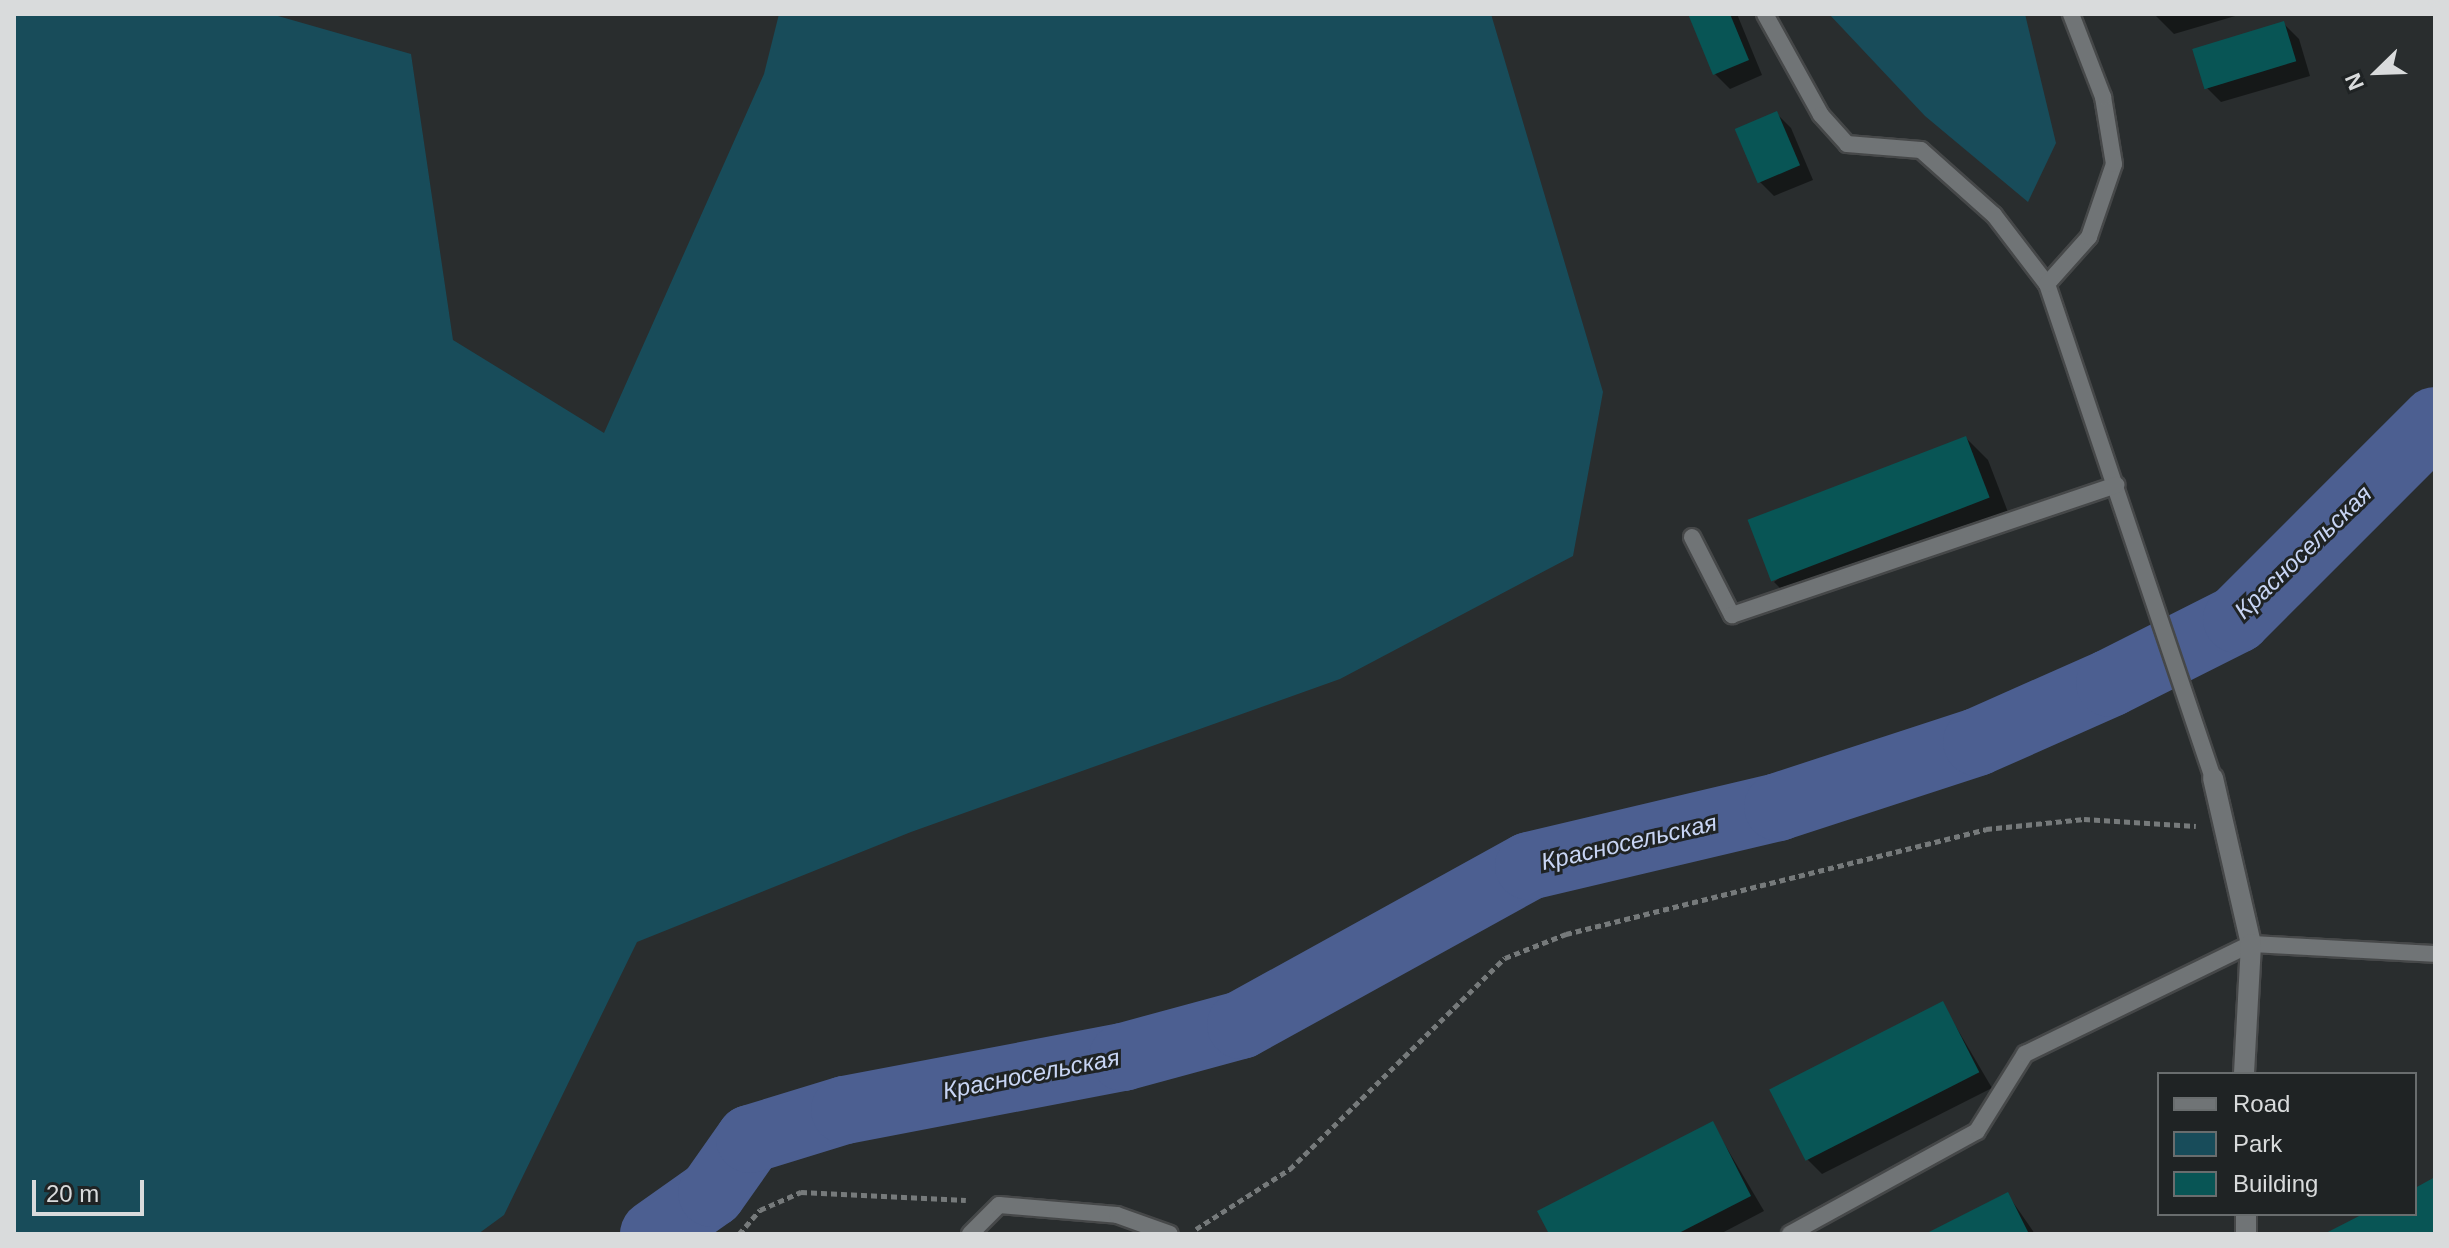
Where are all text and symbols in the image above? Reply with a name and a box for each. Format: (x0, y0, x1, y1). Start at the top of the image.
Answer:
north arrow (2337, 32, 2417, 112)
text: N (2340, 69, 2369, 94)
water label: Красносельская (2228, 479, 2378, 625)
water label: Красносельская (1538, 808, 1720, 876)
water label: Красносельская (940, 1043, 1122, 1105)
legend (2157, 1072, 2417, 1216)
text: Road (2233, 1090, 2290, 1117)
text: Park (2233, 1130, 2282, 1157)
scale bar (36, 1164, 148, 1214)
text: Building (2233, 1170, 2318, 1197)
text: 20 m (46, 1180, 99, 1207)

